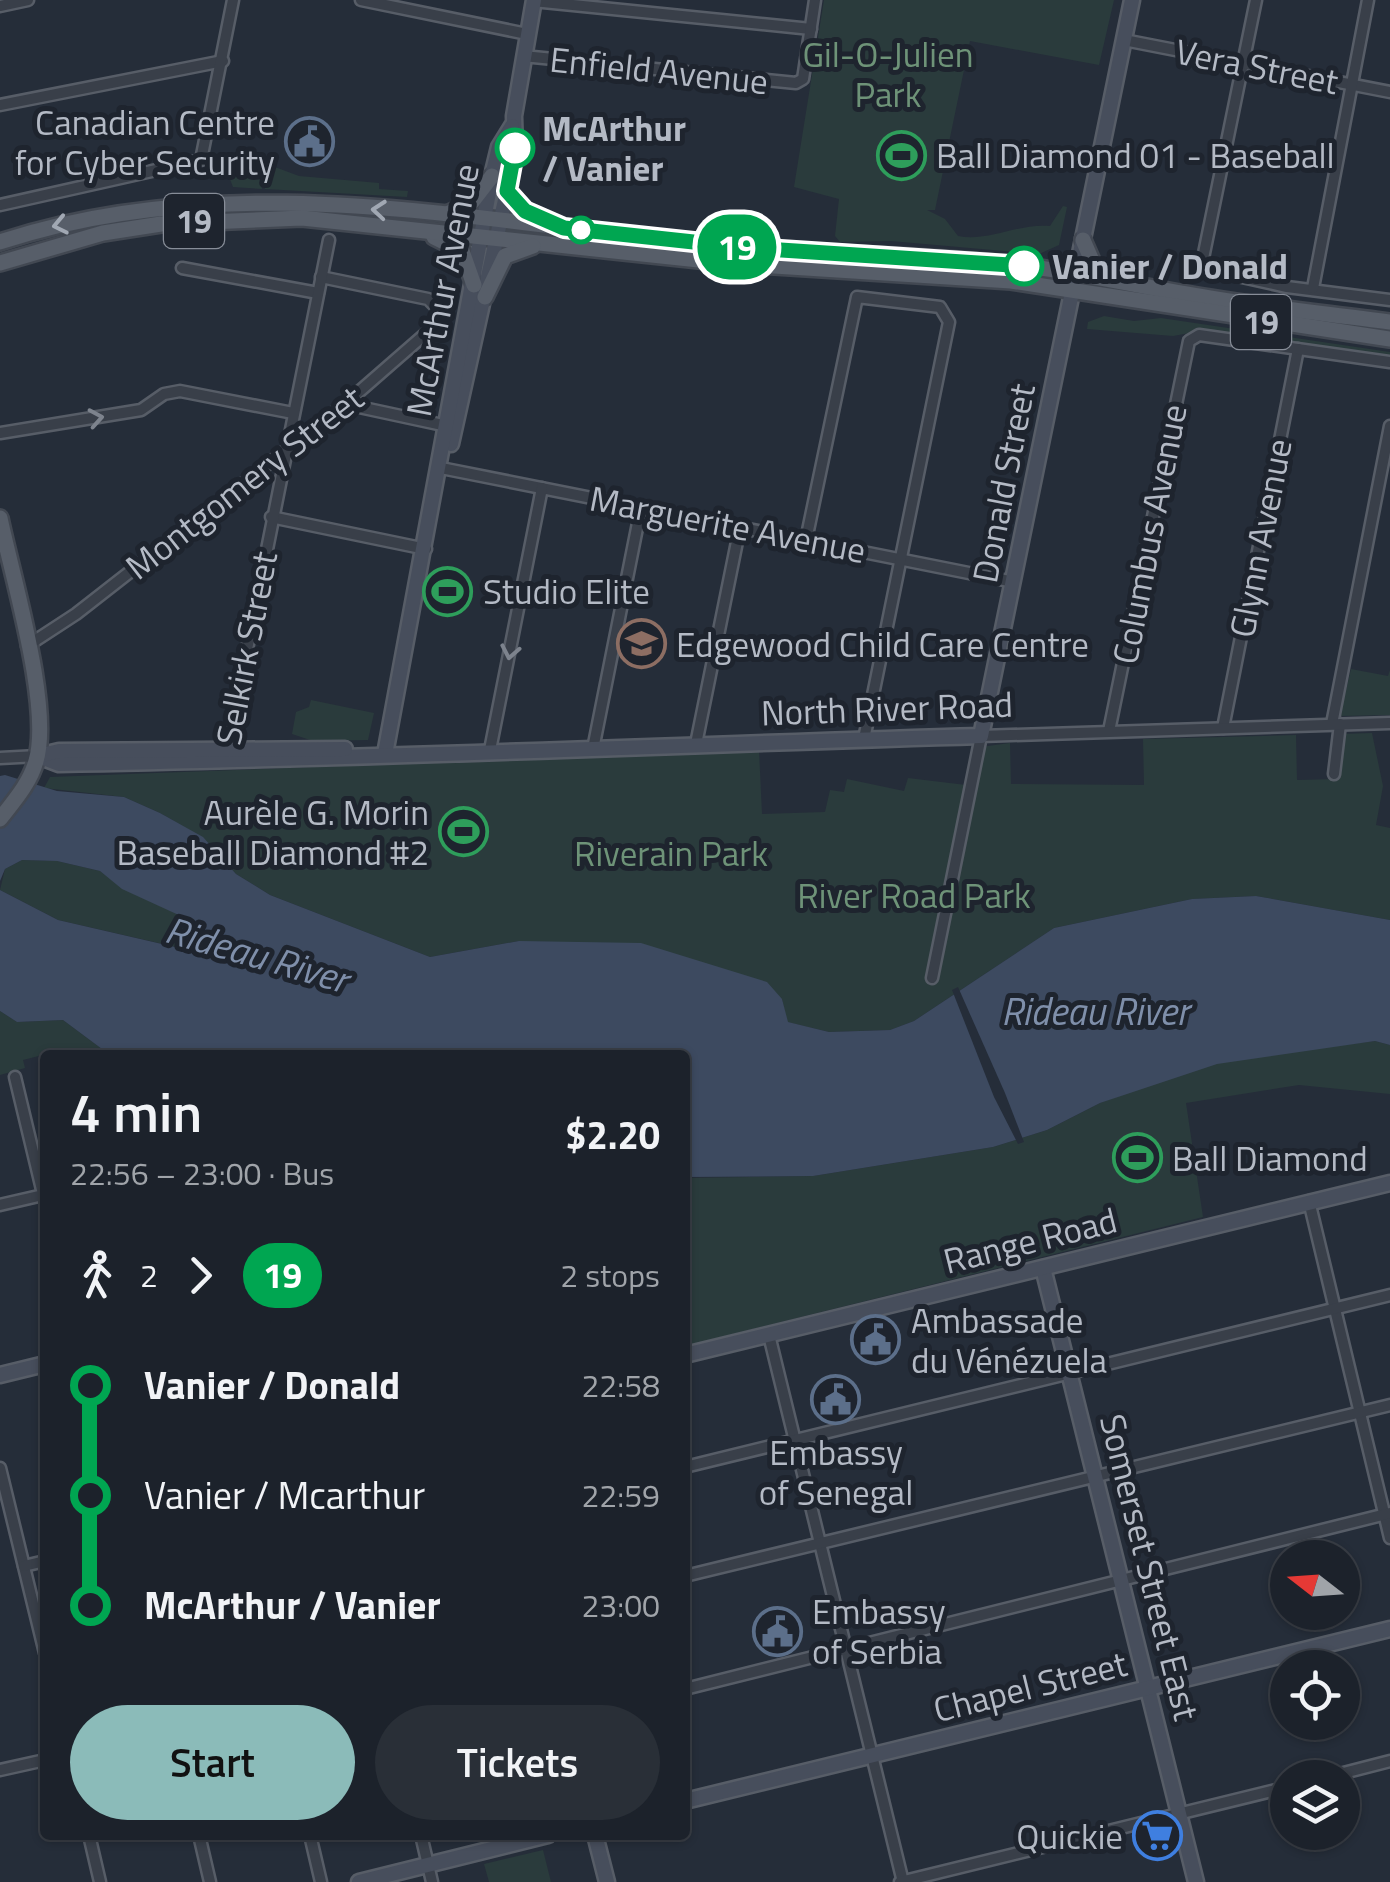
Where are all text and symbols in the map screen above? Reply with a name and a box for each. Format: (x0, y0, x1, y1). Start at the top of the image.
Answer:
street label: Vera Street (1171, 24, 1343, 108)
park label: Gil-O-Julien Park (803, 27, 973, 121)
street label: Enfield Avenue (547, 32, 771, 108)
place label: Canadian Centre for Cyber Security (15, 95, 275, 189)
place label: McArthur / Vanier (542, 101, 686, 195)
public building icon: Canadian Centre for Cyber Security (284, 116, 336, 168)
place label: Ball Diamond 01 - Baseball (936, 128, 1335, 182)
marker: McArthur / Vanier (496, 129, 534, 167)
sports icon: Ball Diamond 01 - Baseball (875, 129, 927, 181)
street label: McArthur Avenue (391, 159, 493, 421)
road number: 19 (164, 194, 224, 248)
one-way arrow (371, 199, 387, 221)
one-way arrow (52, 213, 69, 234)
line badge: 19 (692, 214, 782, 280)
unlabelled marker (568, 217, 594, 243)
text: 19 (717, 220, 757, 274)
place label: Vanier / Donald (1052, 239, 1288, 293)
marker: Vanier / Donald (1005, 247, 1043, 285)
road number: 19 (1231, 295, 1291, 349)
street label: Montgomery Street (113, 372, 375, 592)
street label: Donald Street (957, 379, 1049, 587)
street label: Columbus Avenue (1097, 399, 1201, 669)
one-way arrow (88, 408, 105, 429)
street label: Glynn Avenue (1214, 434, 1306, 642)
street label: Marguerite Avenue (585, 471, 871, 577)
street label: Selkirk Street (201, 547, 291, 749)
place label: Studio Elite (483, 564, 650, 618)
sports icon: Studio Elite (422, 565, 474, 617)
place label: Edgewood Child Care Centre (676, 617, 1089, 671)
school or university icon: Edgewood Child Care Centre (615, 618, 667, 670)
one-way arrow (500, 644, 521, 661)
street label: North River Road (760, 677, 1014, 739)
place label: Aurèle G. Morin Baseball Diamond #2 (116, 785, 429, 879)
sports icon: Aurèle G. Morin Baseball Diamond #2 (438, 806, 490, 858)
park label: Riverain Park (574, 826, 768, 880)
park label: River Road Park (797, 868, 1031, 922)
water label: Rideau River (159, 900, 359, 1009)
water label: Rideau River (1001, 982, 1193, 1040)
text: 4 min (70, 1070, 202, 1153)
text: $2.20 (565, 1106, 660, 1164)
place label: Ball Diamond (1172, 1131, 1368, 1185)
sports icon: Ball Diamond (1111, 1132, 1163, 1184)
text: 22:56 – 23:00 · Bus (70, 1149, 334, 1197)
street label: Range Road (938, 1192, 1122, 1288)
icon: walk (70, 1248, 125, 1303)
icon: forward (173, 1248, 228, 1303)
text: 19 (263, 1248, 302, 1302)
text: 2 (140, 1251, 158, 1299)
text: 2 stops (560, 1251, 660, 1299)
place label: Ambassade du Vénézuela (911, 1293, 1107, 1387)
public building icon: Ambassade du Vénézuela (850, 1314, 902, 1366)
text: Vanier / Donald (144, 1356, 400, 1414)
text: 22:58 (581, 1361, 660, 1409)
public building icon: Embassy of Senegal (810, 1374, 862, 1426)
street label: Somerset Street East (1086, 1408, 1214, 1726)
place label: Embassy of Senegal (759, 1425, 913, 1519)
text: Vanier / Mcarthur (144, 1466, 425, 1524)
text: 22:59 (581, 1471, 660, 1519)
north arrow (1270, 1540, 1360, 1630)
map controls (1270, 1540, 1360, 1850)
text: McArthur / Vanier (144, 1576, 441, 1634)
text: 23:00 (581, 1581, 660, 1629)
place label: Embassy of Serbia (812, 1584, 946, 1678)
public building icon: Embassy of Serbia (751, 1605, 803, 1657)
street label: Chapel Street (928, 1636, 1132, 1736)
button: locate (1270, 1650, 1360, 1740)
button: Start (70, 1705, 355, 1820)
button: Tickets (375, 1705, 660, 1820)
button: layers (1270, 1760, 1360, 1850)
place label: Quickie (1016, 1809, 1123, 1863)
supermarket icon: Quickie (1132, 1810, 1184, 1862)

